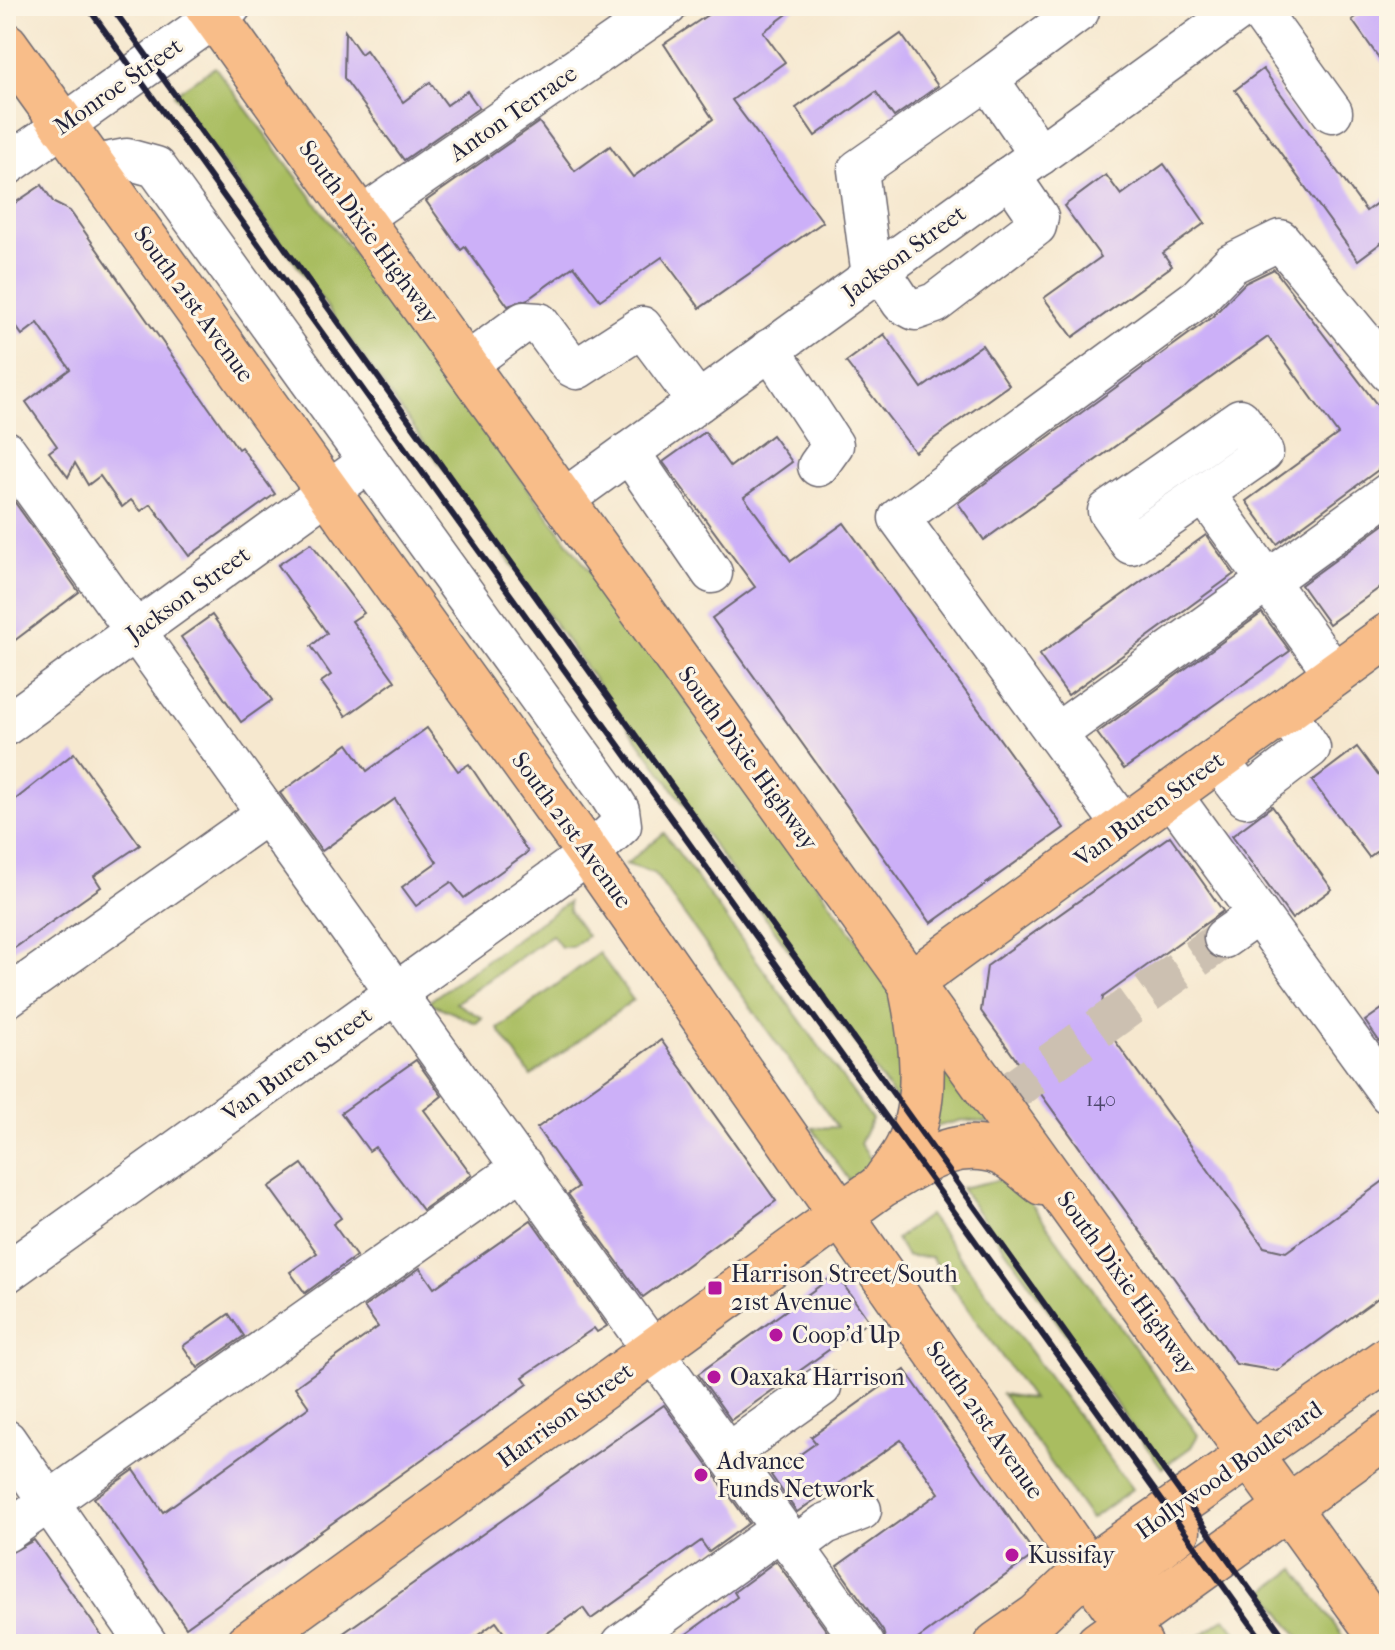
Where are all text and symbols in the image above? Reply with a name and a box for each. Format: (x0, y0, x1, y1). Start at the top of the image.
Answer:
street label: Monroe Street (48, 31, 188, 141)
street label: Anton Terrace (443, 59, 582, 168)
street label: South Dixie Highway (293, 135, 446, 330)
street label: Jackson Street (835, 199, 972, 308)
street label: South 21st Avenue (128, 221, 260, 388)
street label: Jackson Street (119, 540, 256, 649)
street label: South Dixie Highway (672, 661, 825, 856)
street label: Van Buren Street (1068, 745, 1230, 873)
street label: South 21st Avenue (506, 747, 638, 914)
street label: Van Buren Street (216, 1000, 378, 1128)
house number: 140 (1086, 1088, 1116, 1111)
street label: South Dixie Highway (1051, 1186, 1204, 1381)
place label: Harrison Street/South 21st Avenue (731, 1260, 958, 1316)
marker: Harrison Street/South 21st Avenue (706, 1279, 724, 1297)
place label: Coop'd Up (792, 1321, 900, 1349)
marker: Coop'd Up (767, 1326, 785, 1344)
street label: South 21st Avenue (920, 1336, 1050, 1504)
street label: Harrison Street (492, 1356, 639, 1474)
place label: Oaxaka Harrison (730, 1363, 905, 1391)
marker: Oaxaka Harrison (705, 1368, 723, 1386)
street label: Hollywood Boulevard (1130, 1395, 1328, 1545)
place label: Advance Funds Network (716, 1447, 875, 1503)
marker: Advance Funds Network (692, 1466, 710, 1484)
place label: Kussifay (1028, 1541, 1116, 1569)
marker: Kussifay (1003, 1546, 1021, 1564)

